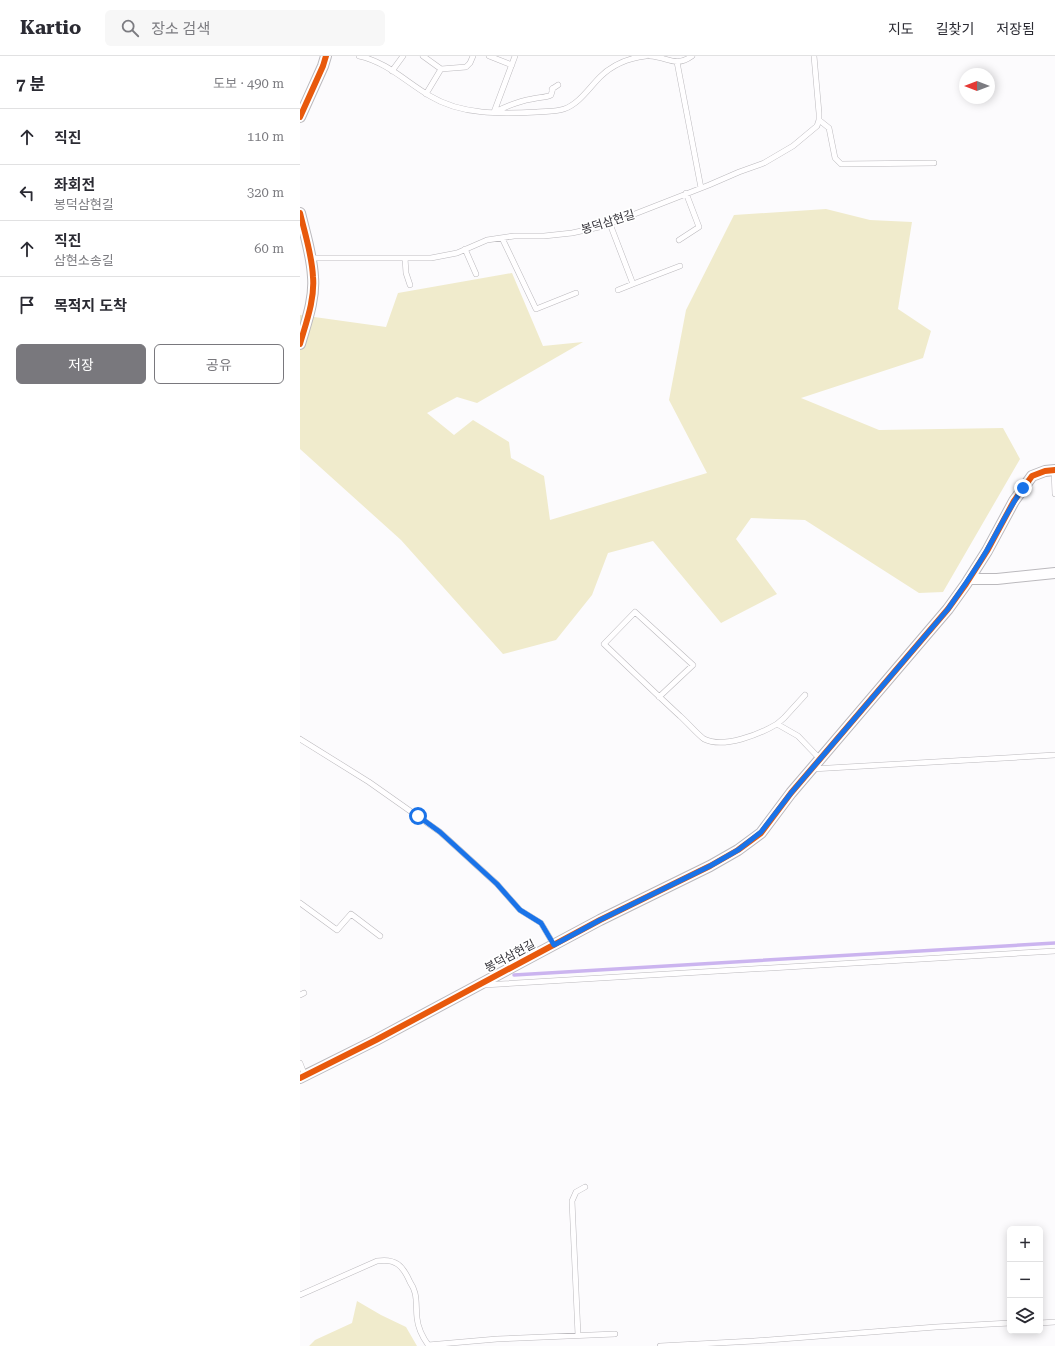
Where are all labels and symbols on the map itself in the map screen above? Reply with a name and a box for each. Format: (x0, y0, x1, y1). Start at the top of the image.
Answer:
north arrow (959, 68, 995, 104)
street label: 봉덕삼현길 (580, 207, 636, 237)
route end (1014, 479, 1032, 497)
route start (409, 807, 427, 825)
street label: 봉덕삼현길 (482, 937, 538, 975)

